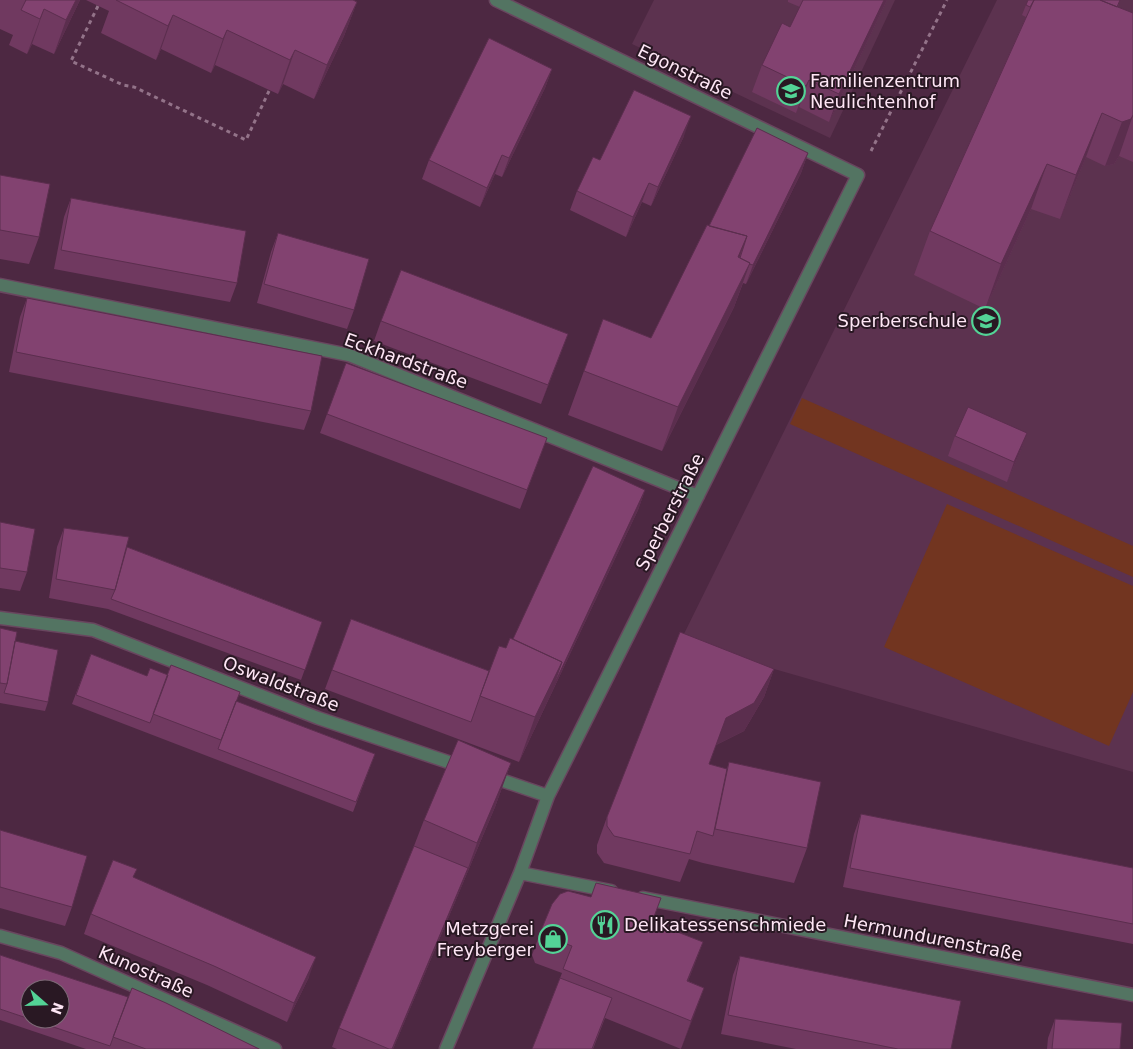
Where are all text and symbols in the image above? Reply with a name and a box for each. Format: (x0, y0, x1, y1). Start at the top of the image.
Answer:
street label: Egonstraße (635, 40, 736, 103)
place label: Familienzentrum Neulichtenhof (810, 70, 960, 112)
school or university icon: Familienzentrum Neulichtenhof (776, 76, 806, 106)
school or university icon: Sperberschule (971, 306, 1001, 336)
place label: Sperberschule (838, 310, 967, 331)
street label: Eckhardstraße (342, 328, 471, 393)
street label: Sperberstraße (631, 450, 708, 574)
street label: Oswaldstraße (220, 652, 342, 715)
restaurant icon: Delikatessenschmiede (590, 910, 620, 940)
street label: Hermundurenstraße (842, 910, 1024, 965)
place label: Delikatessenschmiede (624, 914, 826, 935)
place label: Metzgerei Freyberger (437, 918, 535, 960)
shop icon: Metzgerei Freyberger (538, 924, 568, 954)
street label: Kunostraße (95, 941, 197, 1002)
north arrow (20, 979, 70, 1029)
text: N (48, 1000, 67, 1017)

